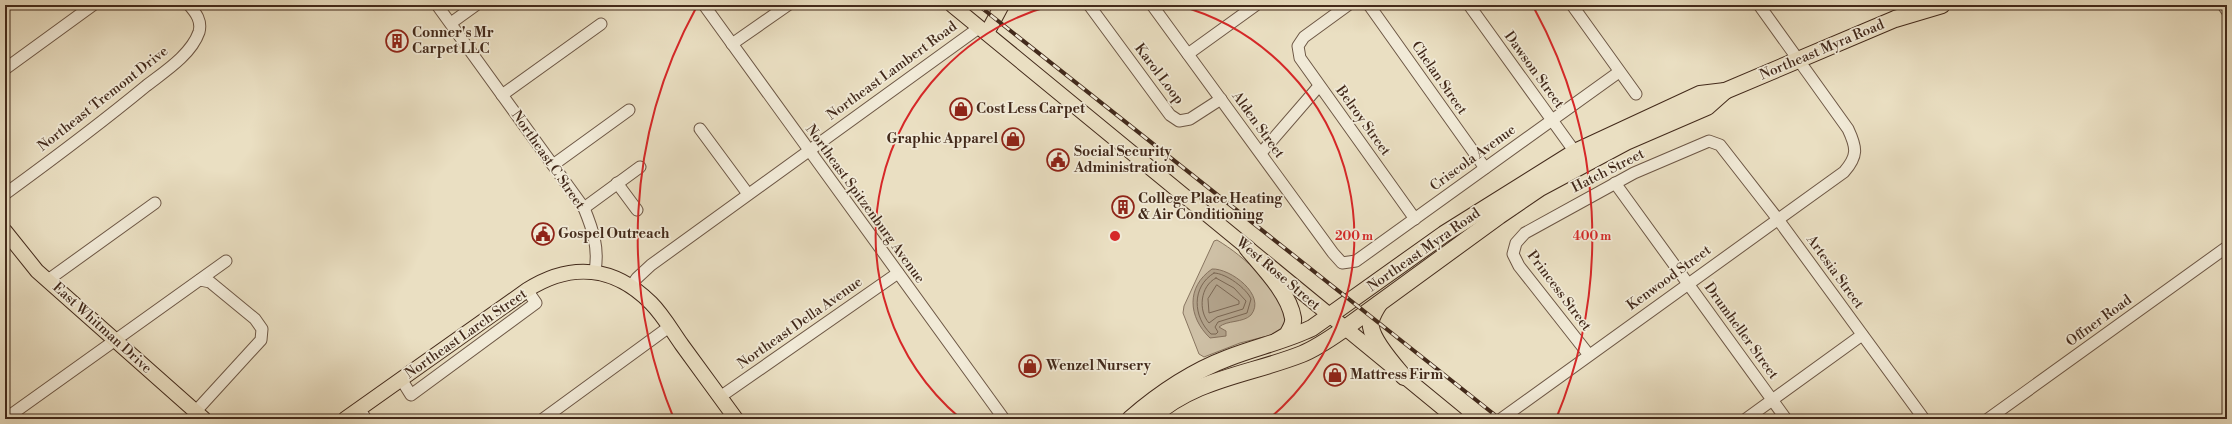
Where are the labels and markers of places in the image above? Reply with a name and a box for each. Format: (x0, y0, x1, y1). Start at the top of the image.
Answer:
place label: Conner's Mr Carpet LLC (412, 24, 494, 58)
building icon: Conner's Mr Carpet LLC (384, 28, 410, 54)
shop icon: Cost Less Carpet (948, 96, 974, 122)
place label: Cost Less Carpet (976, 100, 1086, 118)
shop icon: Graphic Apparel (1000, 126, 1026, 152)
place label: Graphic Apparel (886, 130, 998, 148)
place label: Social Security Administration (1073, 143, 1175, 177)
public building icon: Social Security Administration (1045, 147, 1071, 173)
place label: College Place Heating & Air Conditioning (1138, 190, 1283, 224)
building icon: College Place Heating & Air Conditioning (1110, 194, 1136, 220)
public building icon: Gospel Outreach (530, 221, 556, 247)
place label: Gospel Outreach (558, 225, 670, 243)
centre of rings (1108, 229, 1122, 243)
shop icon: Wenzel Nursery (1017, 353, 1043, 379)
place label: Wenzel Nursery (1045, 357, 1152, 375)
shop icon: Mattress Firm (1322, 362, 1348, 388)
place label: Mattress Firm (1350, 366, 1443, 384)

